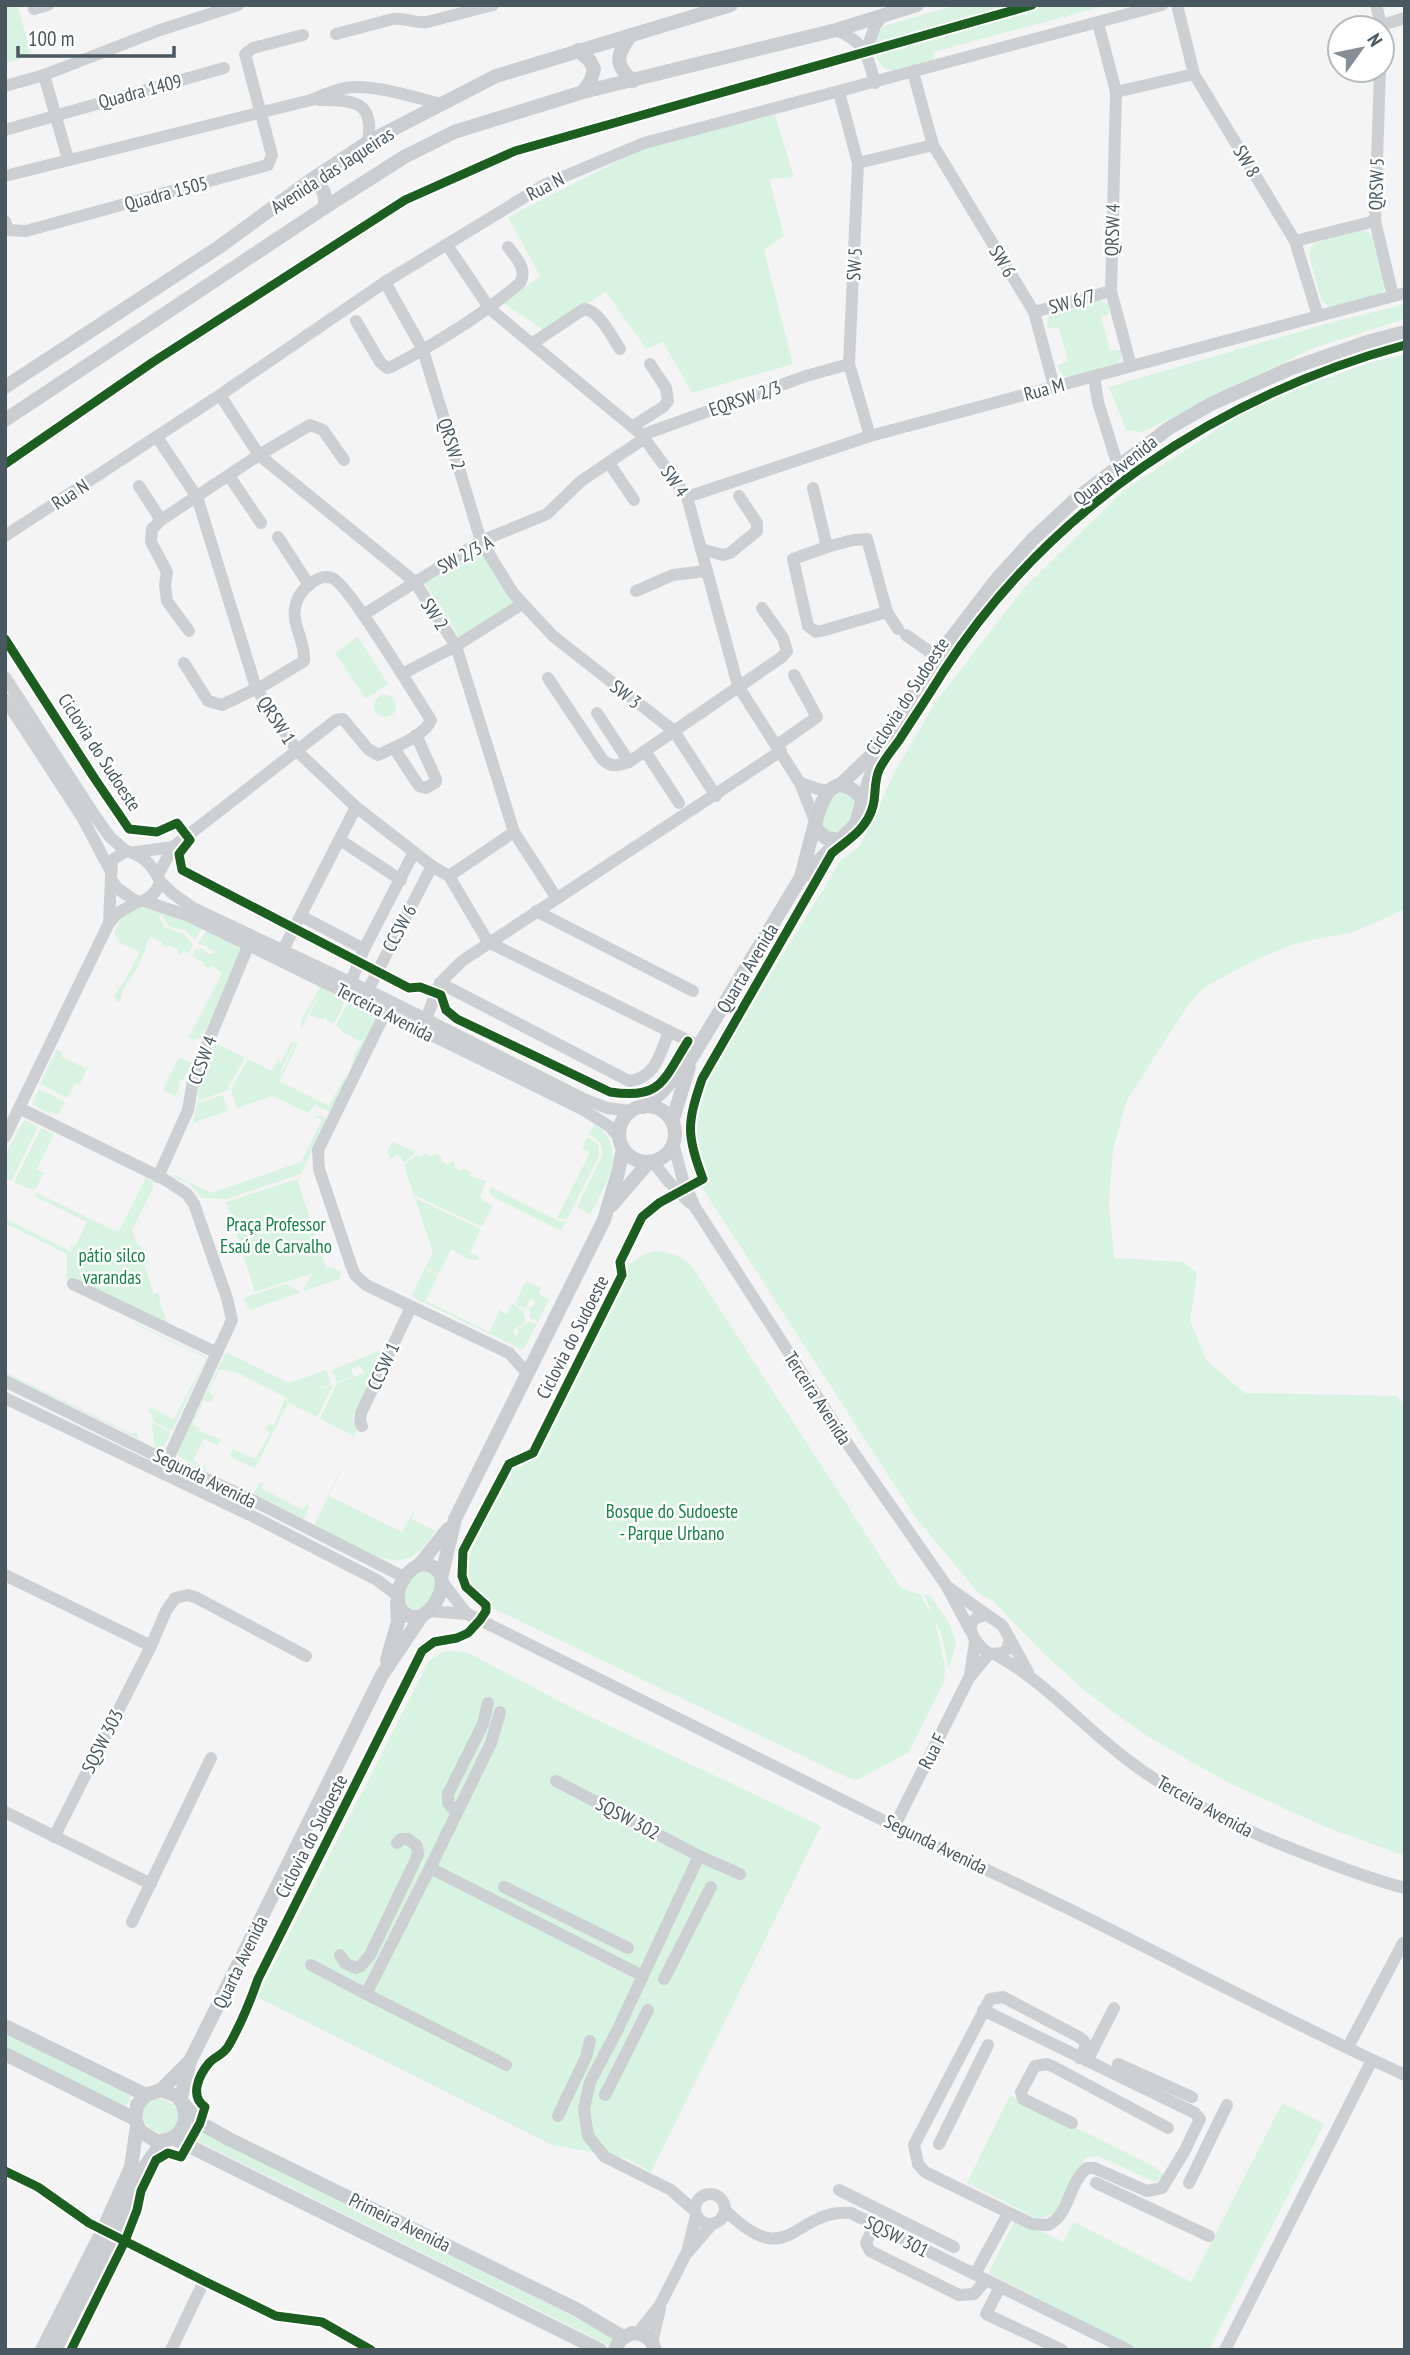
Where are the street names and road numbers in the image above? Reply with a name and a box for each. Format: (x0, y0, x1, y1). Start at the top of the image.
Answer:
street label: Quadra 1409 (96, 68, 184, 114)
street label: Avenida das Jaqueiras (266, 121, 398, 219)
street label: SW 8 (1228, 141, 1266, 181)
street label: QRSW 5 (1363, 157, 1389, 211)
street label: Rua N (522, 166, 568, 206)
street label: Quadra 1505 (122, 170, 210, 216)
street label: QRSW 4 (1099, 203, 1125, 257)
street label: SW 6 (984, 241, 1022, 281)
street label: SW 5 (841, 247, 867, 281)
street label: SW 6/7 (1046, 283, 1098, 319)
street label: Rua M (1021, 372, 1067, 406)
street label: EQRSW 2/3 (706, 374, 784, 422)
street label: QRSW 2 (433, 415, 471, 473)
street label: Quarta Avenida (1068, 430, 1162, 510)
street label: SW 4 (656, 461, 694, 502)
street label: Rua N (47, 473, 93, 515)
street label: SW 2/3 A (433, 529, 497, 579)
street label: SW 2 (416, 594, 454, 634)
street label: Ciclovia do Sudoeste (860, 632, 954, 759)
street label: SW 3 (606, 674, 646, 714)
street label: Ciclovia do Sudoeste (53, 689, 147, 816)
street label: QRSW 1 (253, 691, 301, 749)
street label: CCSW 6 (377, 900, 421, 956)
street label: Quarta Avenida (711, 919, 783, 1017)
street label: Terceira Avenida (332, 977, 438, 1047)
street label: CCSW 4 (182, 1032, 222, 1088)
street label: Ciclovia do Sudoeste (531, 1271, 614, 1403)
street label: CCSW 1 (362, 1338, 404, 1394)
street label: Terceira Avenida (779, 1347, 857, 1449)
street label: Segunda Avenida (149, 1443, 261, 1513)
street label: SQSW 303 (76, 1705, 128, 1777)
street label: Rua F (913, 1729, 951, 1773)
street label: Ciclovia do Sudoeste (270, 1770, 353, 1902)
street label: Terceira Avenida (1153, 1770, 1257, 1842)
street label: SQSW 302 (592, 1791, 664, 1845)
street label: Segunda Avenida (880, 1809, 992, 1879)
street label: Quarta Avenida (207, 1912, 273, 2012)
street label: Primeira Avenida (345, 2187, 455, 2257)
street label: SQSW 301 (861, 2210, 933, 2262)

